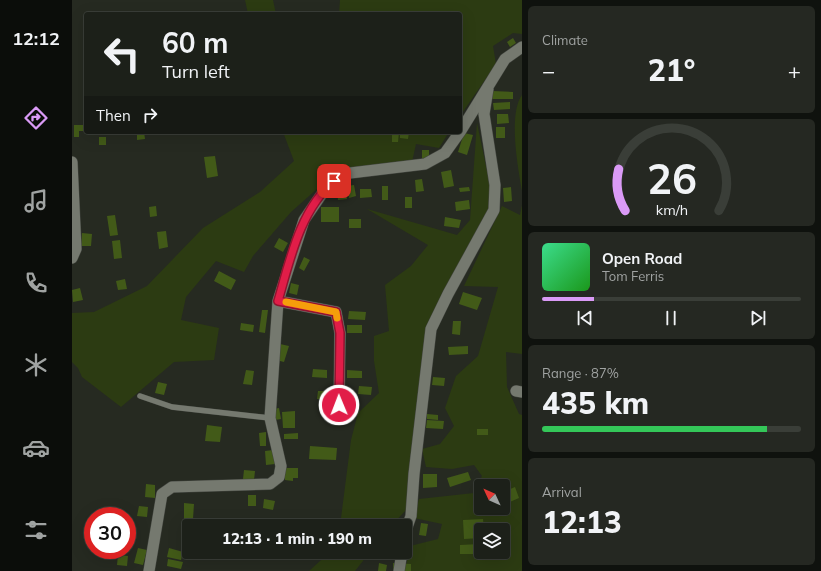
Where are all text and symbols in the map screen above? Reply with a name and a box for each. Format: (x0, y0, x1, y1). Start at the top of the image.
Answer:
text: 60 m (162, 25, 228, 60)
text: 12:12 (12, 27, 60, 50)
icon: left (96, 28, 148, 80)
text: Climate (542, 32, 588, 48)
text: 21° (648, 51, 695, 89)
text: − (542, 57, 555, 85)
text: + (788, 57, 801, 85)
text: Turn left (162, 60, 230, 83)
icon: directions (22, 104, 50, 132)
icon: right (139, 104, 161, 126)
text: Then (96, 106, 131, 125)
text: 26 (647, 151, 696, 203)
pin (317, 164, 351, 198)
icon: arrive (323, 170, 345, 192)
icon: music (22, 187, 50, 215)
text: km/h (655, 200, 688, 218)
text: Open Road (602, 249, 682, 268)
text: Tom Ferris (602, 268, 664, 284)
icon: phone (22, 269, 50, 297)
icon: previous (574, 307, 596, 329)
icon: pause (660, 307, 682, 329)
icon: next (747, 307, 769, 329)
icon: climate (22, 351, 50, 379)
text: Range · 87% (542, 365, 619, 381)
position arrow (318, 384, 360, 426)
text: 435 km (542, 384, 649, 422)
icon: car (22, 434, 50, 462)
north arrow (474, 479, 510, 515)
map controls (474, 479, 510, 559)
text: Arrival (542, 484, 582, 500)
text: 12:13 (542, 503, 622, 541)
speed limit sign: 30 (84, 507, 136, 559)
icon: filters (22, 516, 50, 544)
button: layers (474, 523, 510, 559)
text: 12:13 · 1 min · 190 m (222, 529, 372, 548)

